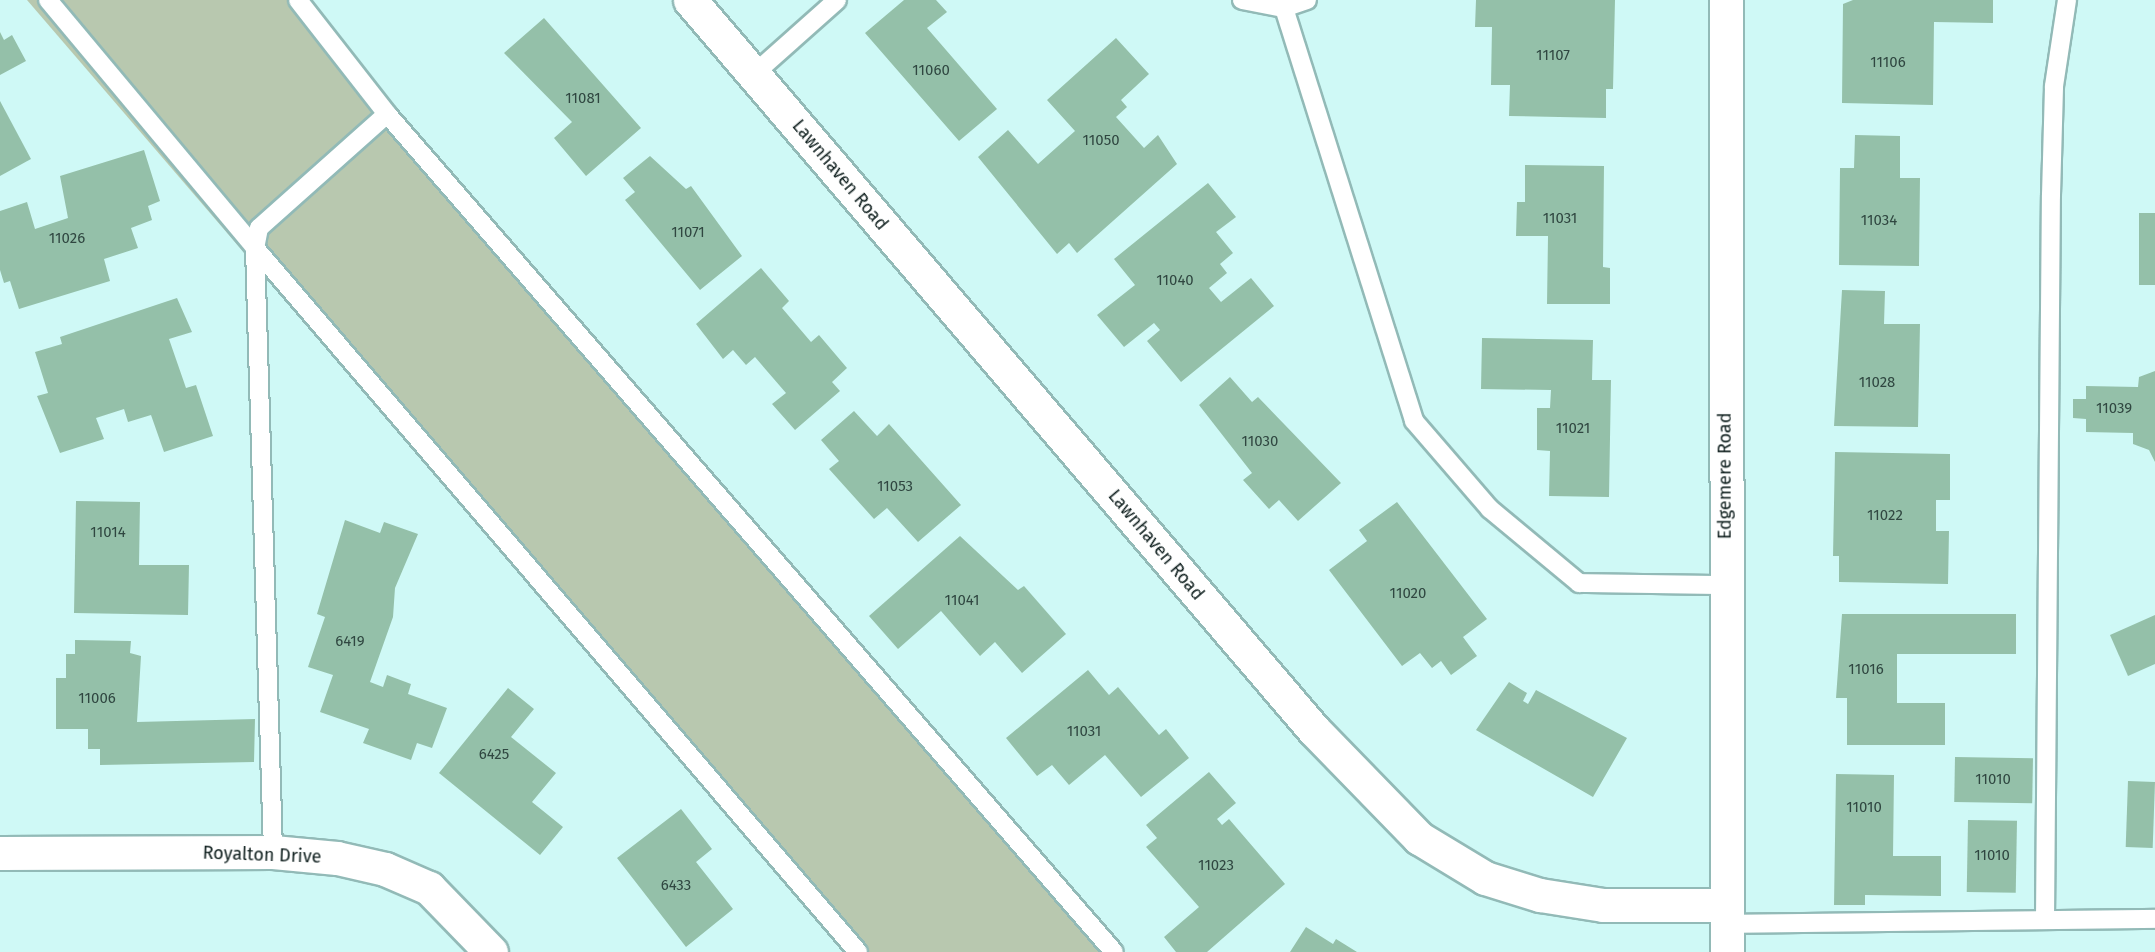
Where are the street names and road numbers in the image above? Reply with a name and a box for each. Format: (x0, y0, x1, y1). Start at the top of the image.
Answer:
street label: Lawnhaven Road (788, 115, 892, 235)
street label: Edgemere Road (1714, 413, 1736, 539)
street label: Lawnhaven Road (1104, 485, 1208, 605)
street label: Royalton Drive (202, 842, 322, 868)

